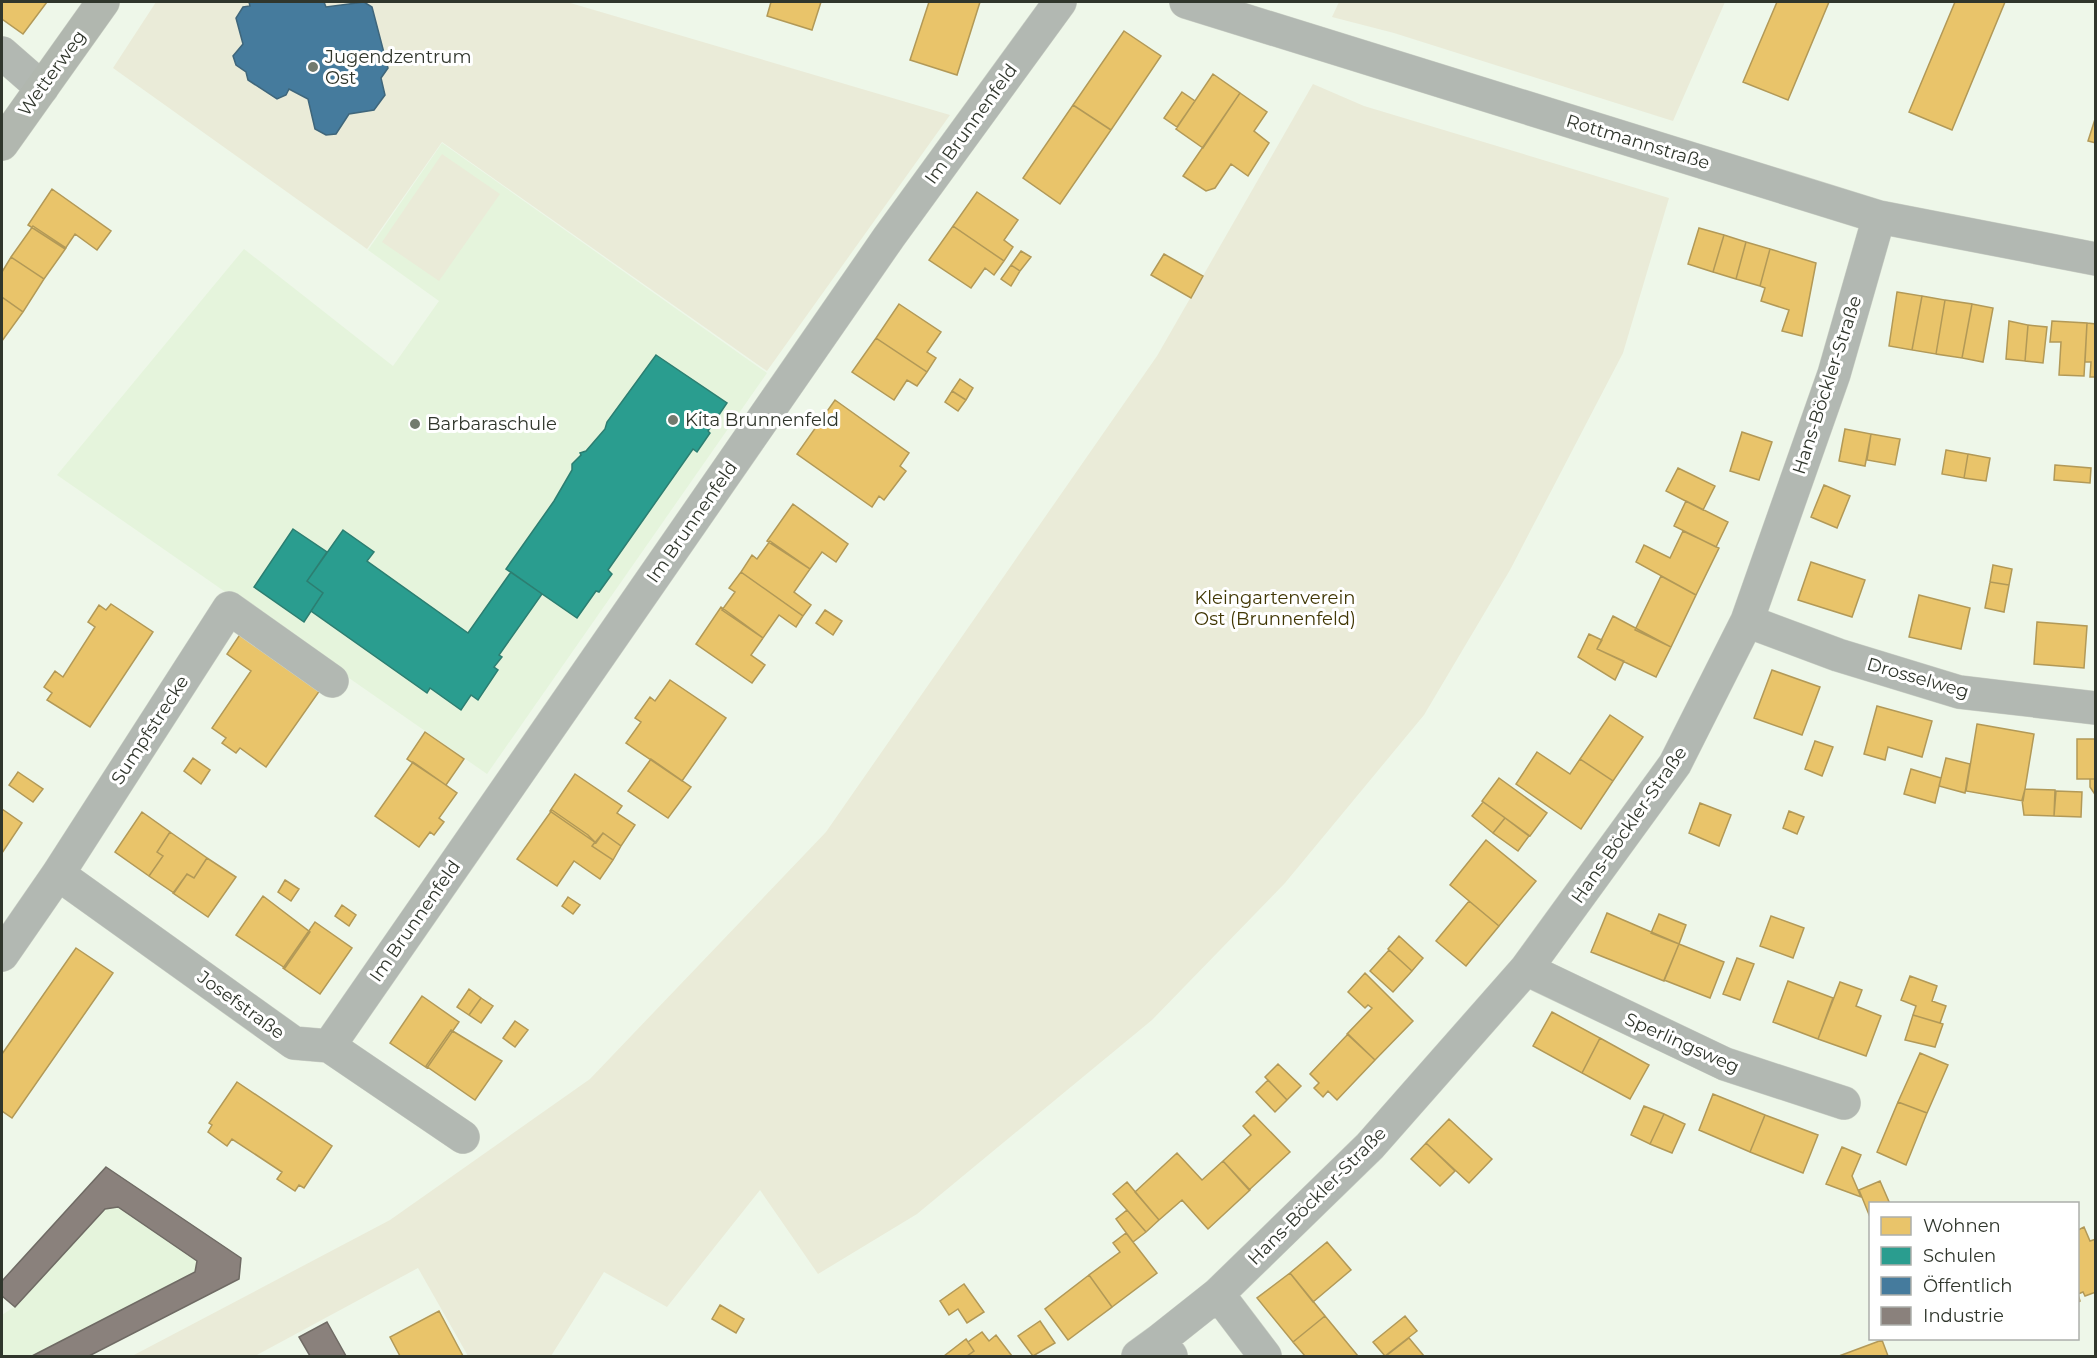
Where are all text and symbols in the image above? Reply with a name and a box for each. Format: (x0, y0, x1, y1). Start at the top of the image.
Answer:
street label: Wetterweg (13, 26, 91, 120)
place label: Jugendzentrum Ost (324, 46, 472, 89)
marker: Jugendzentrum Ost (306, 60, 320, 74)
street label: Im Brunnenfeld (920, 60, 1022, 188)
street label: Rottmannstraße (1564, 110, 1712, 174)
street label: Hans-Böckler-Straße (1788, 293, 1866, 477)
place label: Kita Brunnenfeld (685, 409, 839, 431)
place label: Barbaraschule (427, 413, 557, 435)
marker: Kita Brunnenfeld (666, 413, 680, 427)
marker: Barbaraschule (408, 417, 422, 431)
street label: Im Brunnenfeld (642, 457, 742, 587)
park label: Kleingartenverein Ost (Brunnenfeld) (1194, 587, 1356, 630)
street label: Drosselweg (1864, 653, 1972, 703)
street label: Sumpfstrecke (107, 671, 194, 789)
street label: Hans-Böckler-Straße (1567, 742, 1692, 908)
street label: Im Brunnenfeld (365, 856, 465, 986)
street label: Josefstraße (192, 965, 289, 1044)
street label: Sperlingsweg (1621, 1008, 1743, 1078)
street label: Hans-Böckler-Straße (1243, 1122, 1391, 1270)
legend (1869, 1202, 2079, 1340)
text: Wohnen (1923, 1215, 2001, 1237)
text: Schulen (1923, 1245, 1996, 1267)
text: Öffentlich (1923, 1275, 2012, 1297)
text: Industrie (1923, 1305, 2004, 1327)

